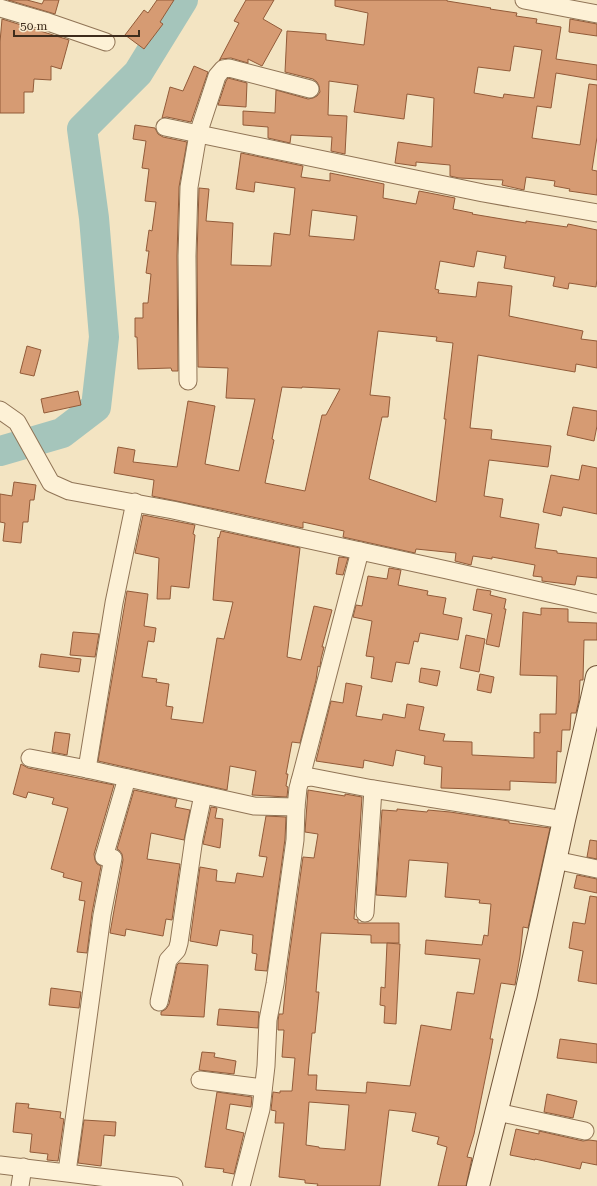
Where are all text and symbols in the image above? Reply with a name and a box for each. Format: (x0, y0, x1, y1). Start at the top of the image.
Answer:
scale bar (14, 12, 139, 38)
text: 50 m (20, 19, 47, 33)

